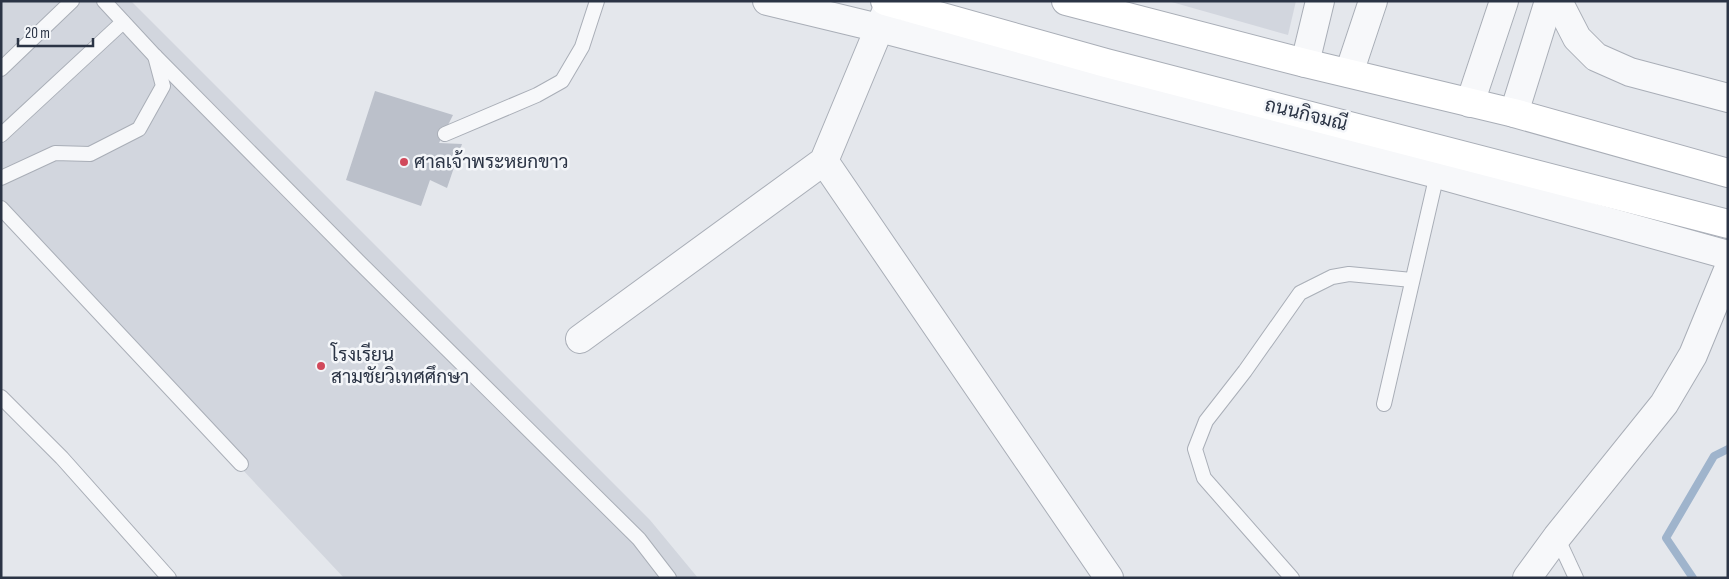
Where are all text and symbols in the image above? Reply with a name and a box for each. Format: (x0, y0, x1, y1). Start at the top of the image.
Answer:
scale bar (18, 15, 92, 47)
text: 20 m (25, 24, 50, 43)
street label: ถนนกิจมณี (1262, 92, 1350, 136)
place label: ศาลเจ้าพระหยกขาว (414, 150, 569, 174)
marker: ศาลเจ้าพระหยกขาว (398, 156, 410, 168)
place label: โรงเรียน สามชัยวิเทศศึกษา (330, 342, 469, 389)
marker: โรงเรียน สามชัยวิเทศศึกษา (315, 360, 327, 372)

